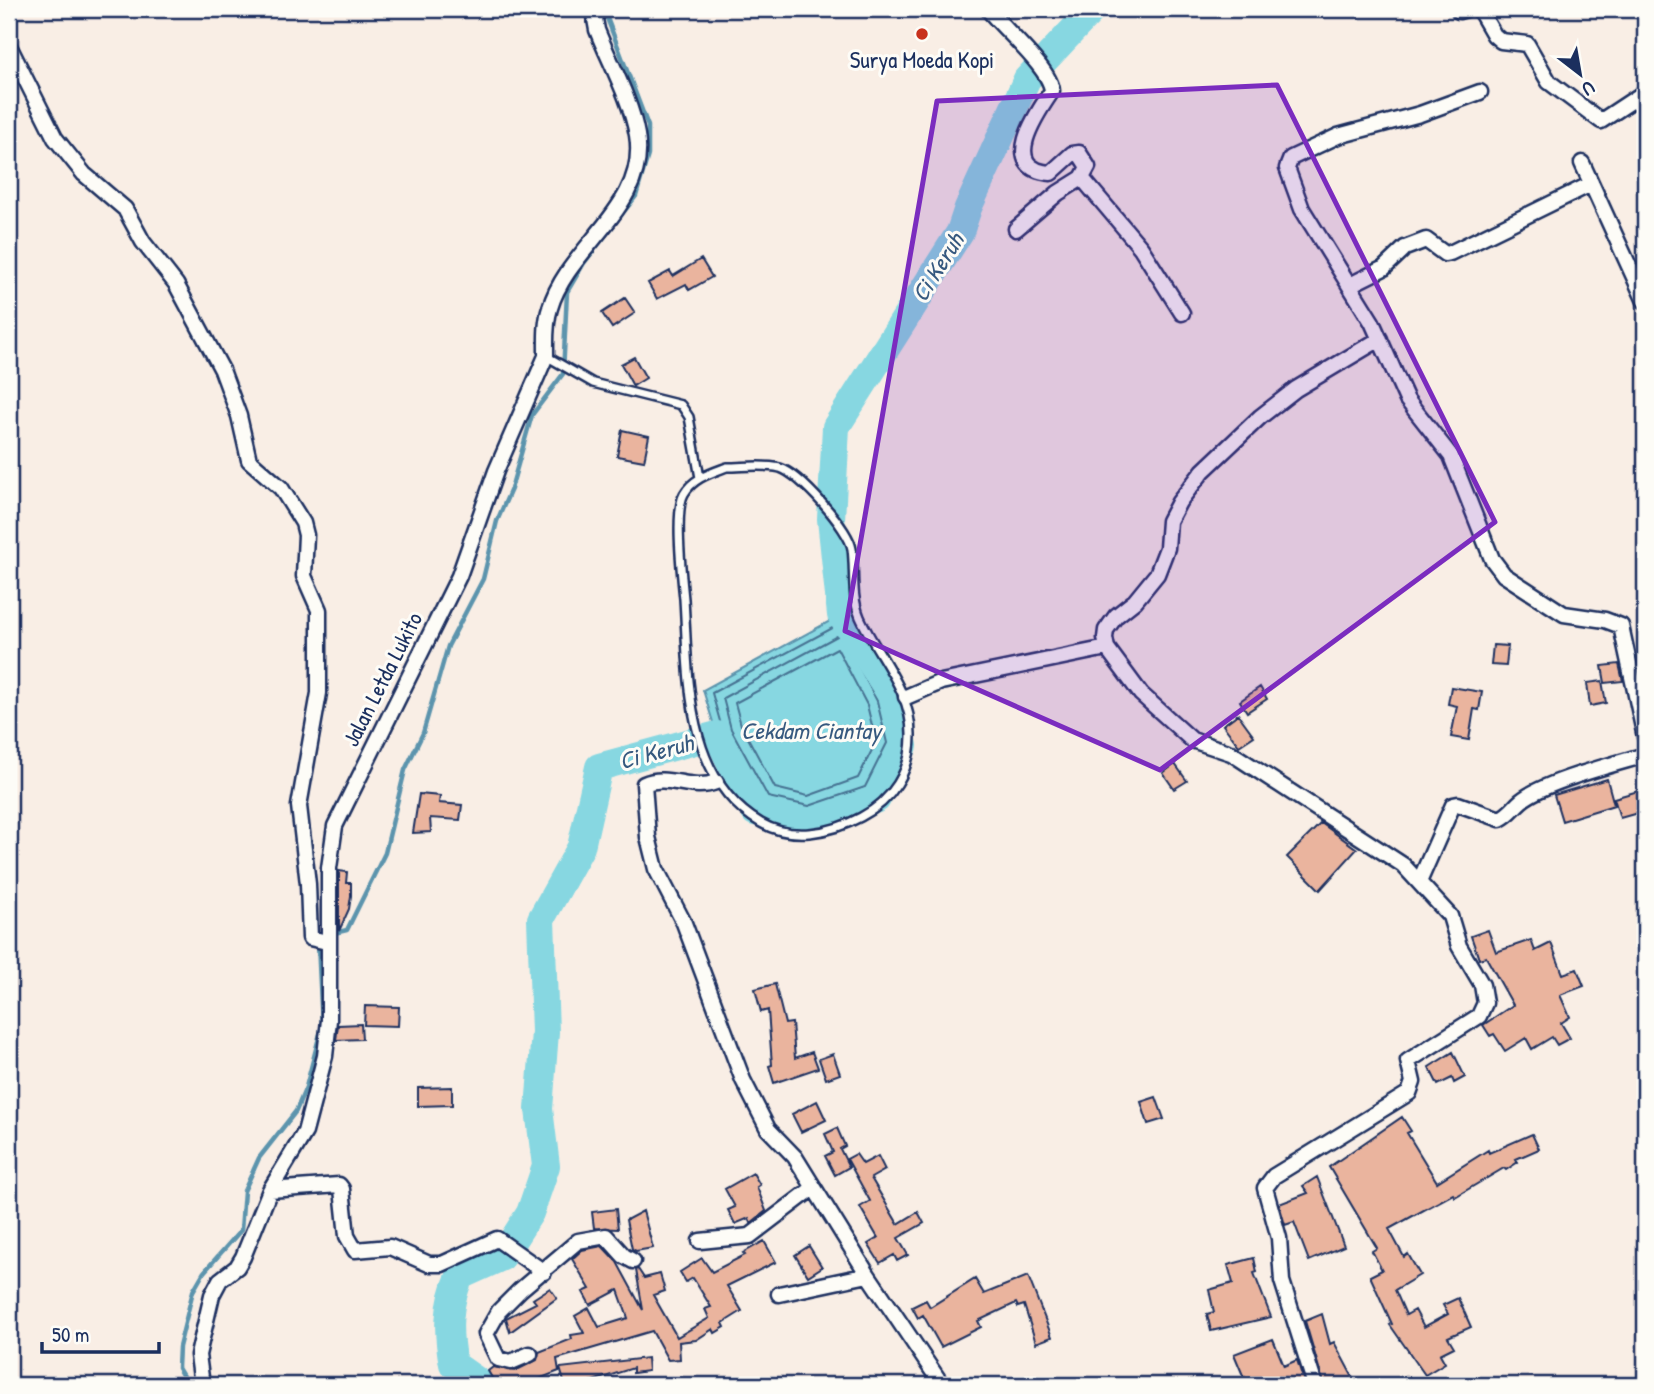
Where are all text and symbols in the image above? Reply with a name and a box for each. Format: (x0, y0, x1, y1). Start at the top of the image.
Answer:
marker: Surya Moeda Kopi (914, 26, 930, 42)
north arrow (1546, 38, 1616, 108)
place label: Surya Moeda Kopi (850, 44, 994, 75)
text: U (1577, 75, 1600, 103)
water label: Ci Keruh (904, 225, 971, 307)
street label: Jalan Letda Lukito (335, 607, 429, 751)
water label: Cekdam Ciantay (741, 714, 884, 747)
water label: Ci Keruh (616, 725, 698, 776)
scale bar (42, 1310, 159, 1354)
text: 50 m (52, 1320, 89, 1349)

